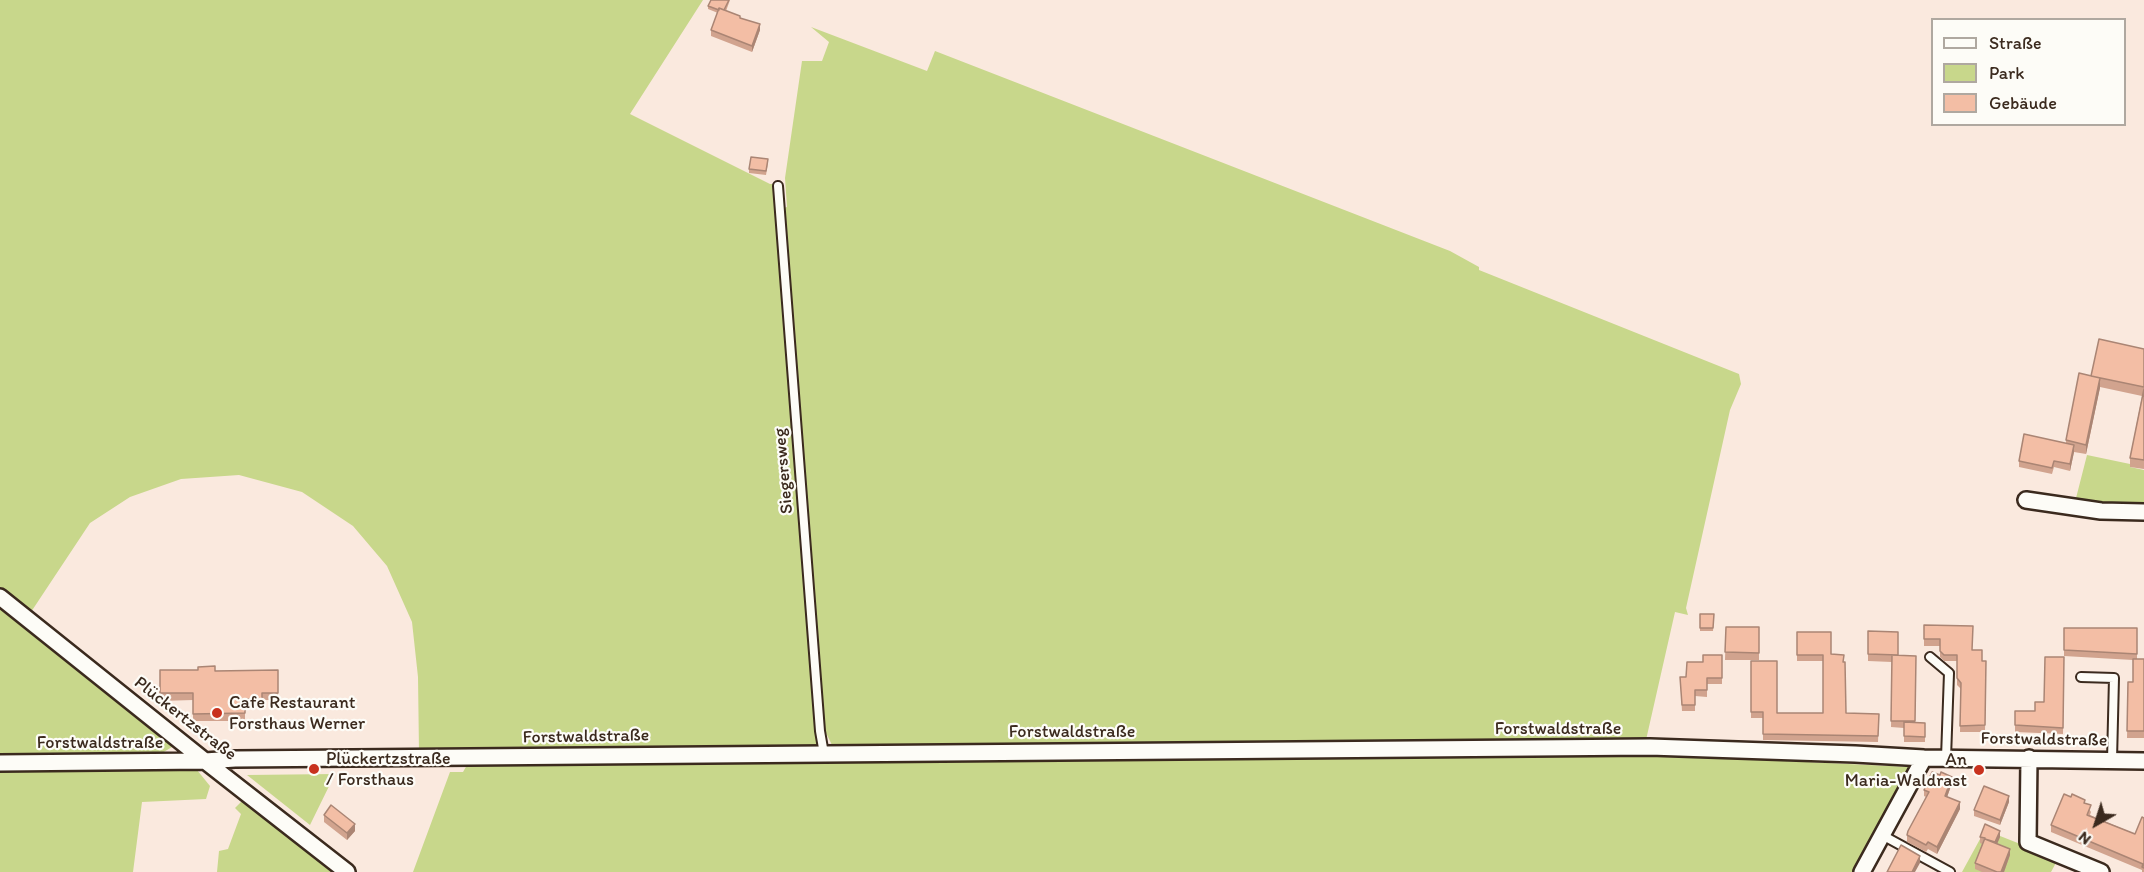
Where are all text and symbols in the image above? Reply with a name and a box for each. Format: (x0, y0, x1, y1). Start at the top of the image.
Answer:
legend (1931, 18, 2126, 126)
text: Straße (1989, 32, 2042, 54)
text: Park (1989, 62, 2024, 84)
text: Gebäude (1989, 92, 2057, 114)
street label: Siegersweg (769, 427, 799, 515)
street label: Plückertzstraße (129, 672, 241, 766)
place label: Cafe Restaurant Forsthaus Werner (229, 692, 365, 734)
marker: Cafe Restaurant Forsthaus Werner (210, 706, 224, 720)
street label: Forstwaldstraße (1495, 718, 1621, 740)
street label: Forstwaldstraße (1009, 721, 1135, 743)
street label: Forstwaldstraße (522, 725, 650, 749)
street label: Forstwaldstraße (1980, 728, 2108, 752)
street label: Forstwaldstraße (37, 732, 163, 754)
place label: Plückertzstraße / Forsthaus (326, 748, 450, 790)
place label: An Maria-Waldrast (1845, 749, 1967, 792)
marker: Plückertzstraße / Forsthaus (307, 762, 321, 776)
marker: An Maria-Waldrast (1972, 763, 1986, 777)
north arrow (2066, 794, 2126, 854)
text: N (2074, 828, 2095, 849)

